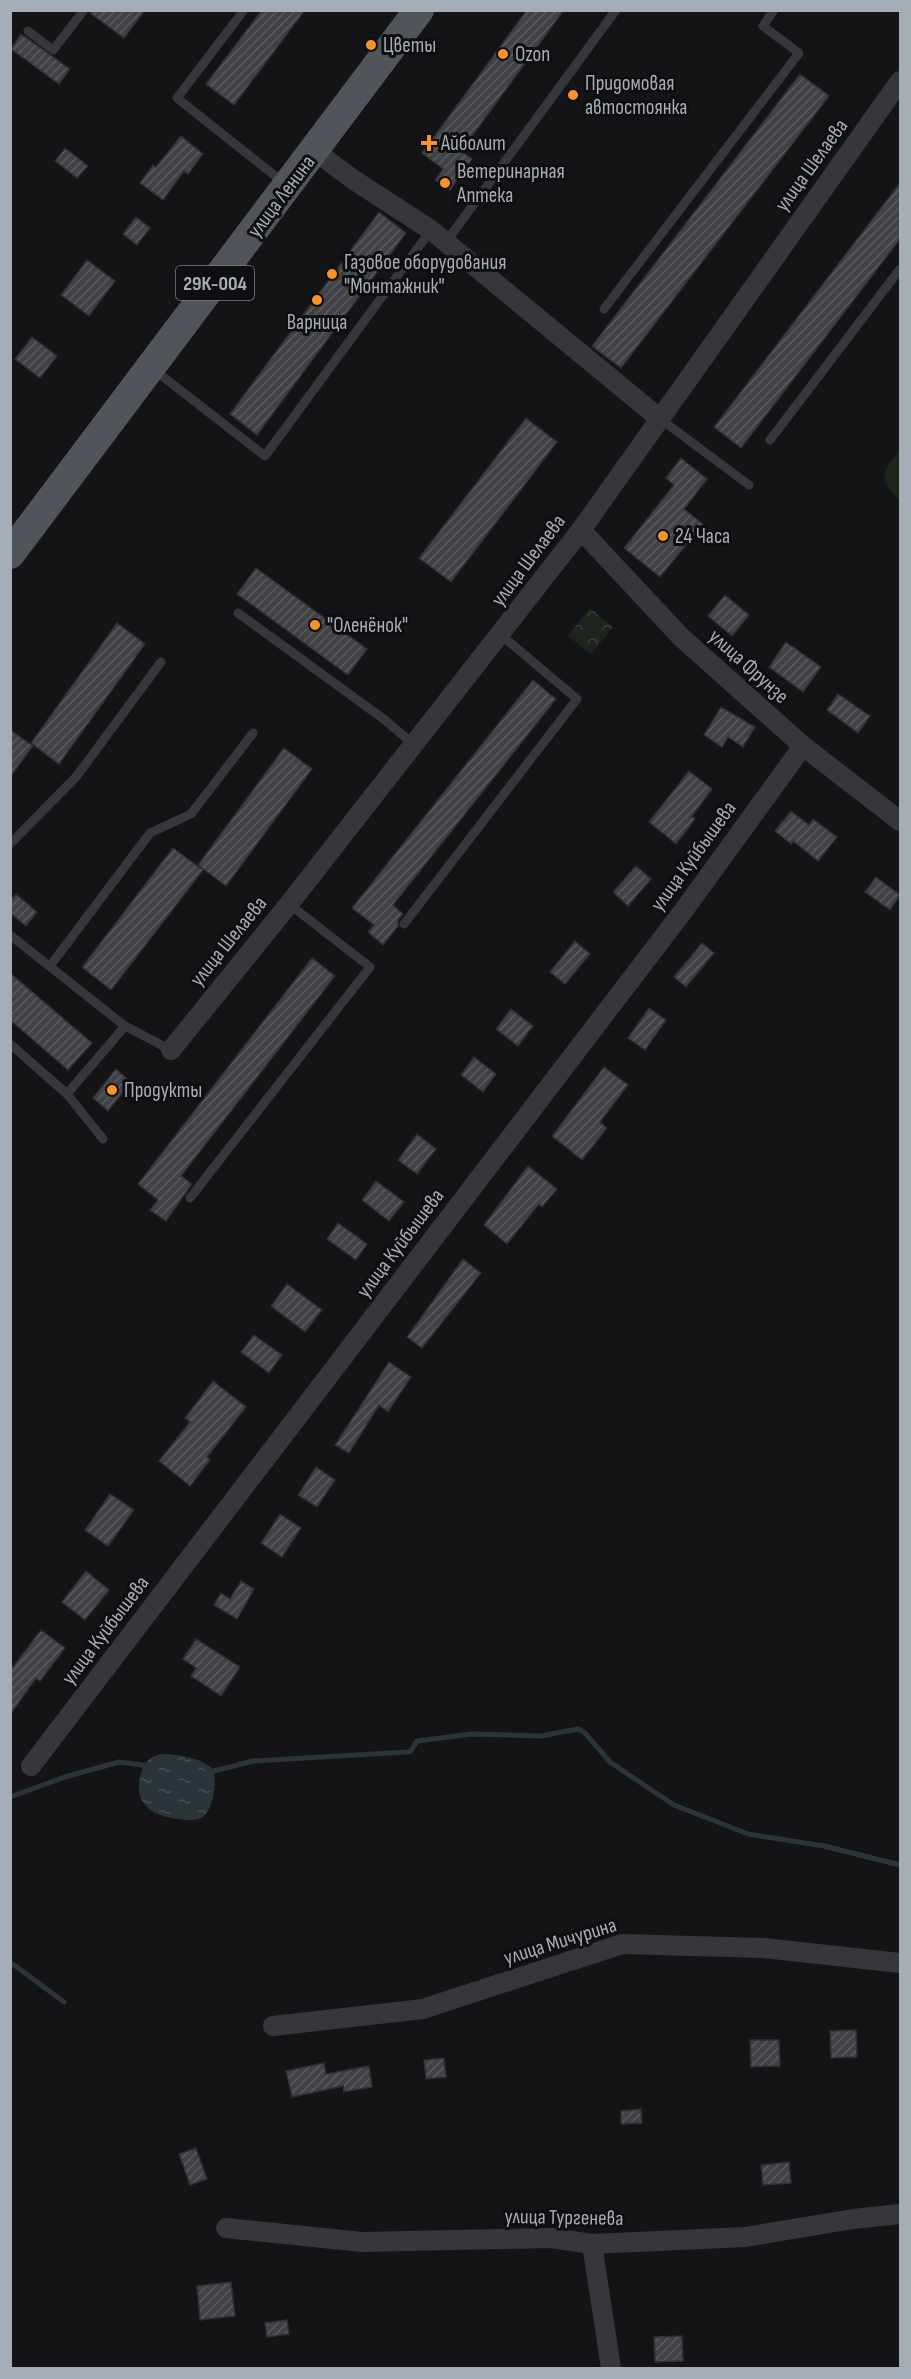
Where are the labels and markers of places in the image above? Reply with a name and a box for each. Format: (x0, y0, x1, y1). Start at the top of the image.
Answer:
place label: Цветы (383, 33, 436, 58)
marker: Цветы (364, 38, 378, 52)
place label: Ozon (515, 42, 550, 67)
marker: Ozon (496, 47, 510, 61)
place label: Придомовая автостоянка (585, 71, 687, 120)
marker: Придомовая автостоянка (566, 88, 580, 102)
place label: Айболит (440, 131, 506, 156)
marker: Айболит (422, 136, 436, 150)
place label: Ветеринарная Аптека (456, 159, 565, 208)
marker: Ветеринарная Аптека (438, 176, 452, 190)
place label: Газовое оборудования "Монтажник" (344, 250, 506, 299)
marker: Газовое оборудования "Монтажник" (325, 267, 339, 281)
marker: Варница (310, 293, 324, 307)
place label: Варница (287, 310, 347, 335)
place label: 24 Часа (675, 524, 730, 549)
marker: 24 Часа (656, 529, 670, 543)
place label: "Оленёнок" (327, 613, 408, 638)
marker: "Оленёнок" (308, 618, 322, 632)
place label: Продукты (124, 1078, 202, 1103)
marker: Продукты (105, 1083, 119, 1097)

